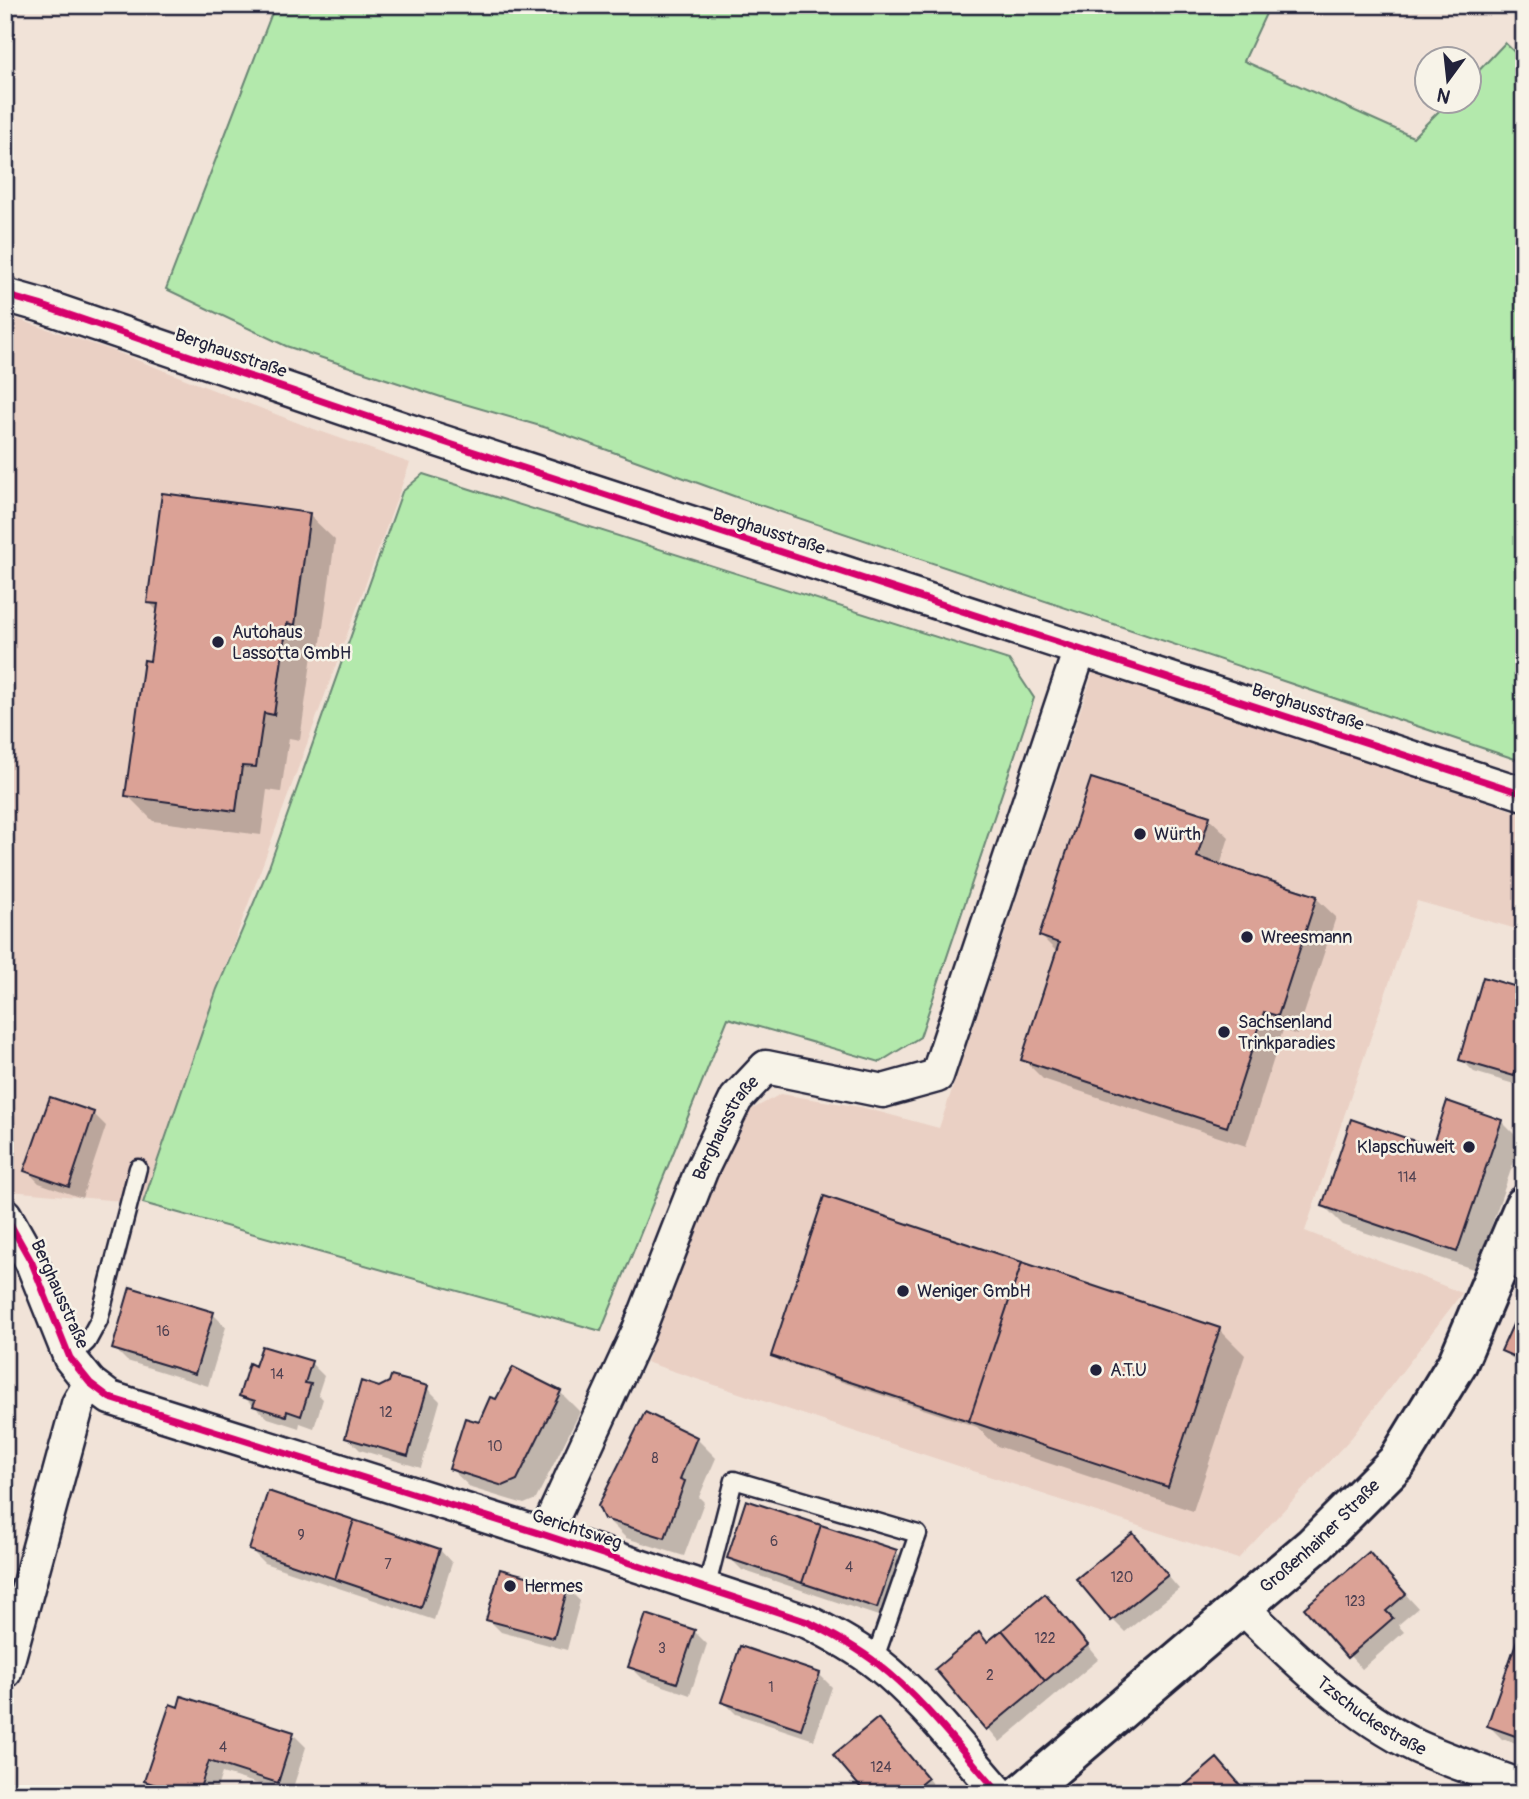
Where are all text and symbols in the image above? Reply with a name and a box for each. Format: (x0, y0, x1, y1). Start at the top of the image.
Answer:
north arrow (1414, 46, 1484, 116)
text: N (1434, 82, 1453, 109)
street label: Berghausstraße (172, 324, 290, 383)
street label: Berghausstraße (710, 502, 828, 561)
place label: Autohaus Lassotta GmbH (232, 621, 351, 665)
marker: Autohaus Lassotta GmbH (210, 634, 226, 650)
street label: Berghausstraße (1249, 678, 1367, 737)
place label: Würth (1154, 823, 1201, 846)
marker: Würth (1132, 826, 1148, 842)
place label: Wreesmann (1261, 926, 1352, 949)
marker: Wreesmann (1239, 929, 1255, 945)
place label: Sachsenland Trinkparadies (1238, 1011, 1335, 1055)
marker: Sachsenland Trinkparadies (1216, 1024, 1232, 1040)
street label: Berghausstraße (688, 1071, 764, 1184)
place label: Klapschuweit (1357, 1136, 1456, 1159)
marker: Klapschuweit (1461, 1139, 1477, 1155)
house number: 114 (1397, 1169, 1417, 1186)
street label: Berghausstraße (25, 1236, 94, 1352)
place label: Weniger GmbH (917, 1280, 1031, 1303)
marker: Weniger GmbH (895, 1283, 911, 1299)
house number: 16 (156, 1323, 170, 1340)
place label: A.T.U (1110, 1359, 1147, 1382)
marker: A.T.U (1088, 1362, 1104, 1378)
house number: 14 (270, 1366, 284, 1383)
house number: 12 (379, 1404, 393, 1421)
house number: 10 (487, 1438, 503, 1455)
house number: 8 (651, 1450, 659, 1467)
street label: Großenhainer Straße (1255, 1474, 1385, 1598)
street label: Gerichtsweg (529, 1504, 625, 1555)
house number: 9 (297, 1527, 305, 1544)
house number: 6 (770, 1533, 778, 1550)
house number: 7 (384, 1556, 392, 1573)
house number: 4 (845, 1559, 853, 1576)
house number: 120 (1111, 1569, 1133, 1586)
place label: Hermes (524, 1575, 583, 1598)
marker: Hermes (502, 1578, 518, 1594)
house number: 123 (1345, 1593, 1366, 1610)
house number: 122 (1034, 1630, 1056, 1647)
house number: 3 (658, 1640, 666, 1657)
house number: 2 (986, 1667, 994, 1684)
street label: Tzschuckestraße (1311, 1671, 1430, 1761)
house number: 1 (768, 1679, 774, 1696)
house number: 4 (219, 1739, 227, 1756)
house number: 124 (870, 1759, 892, 1776)

